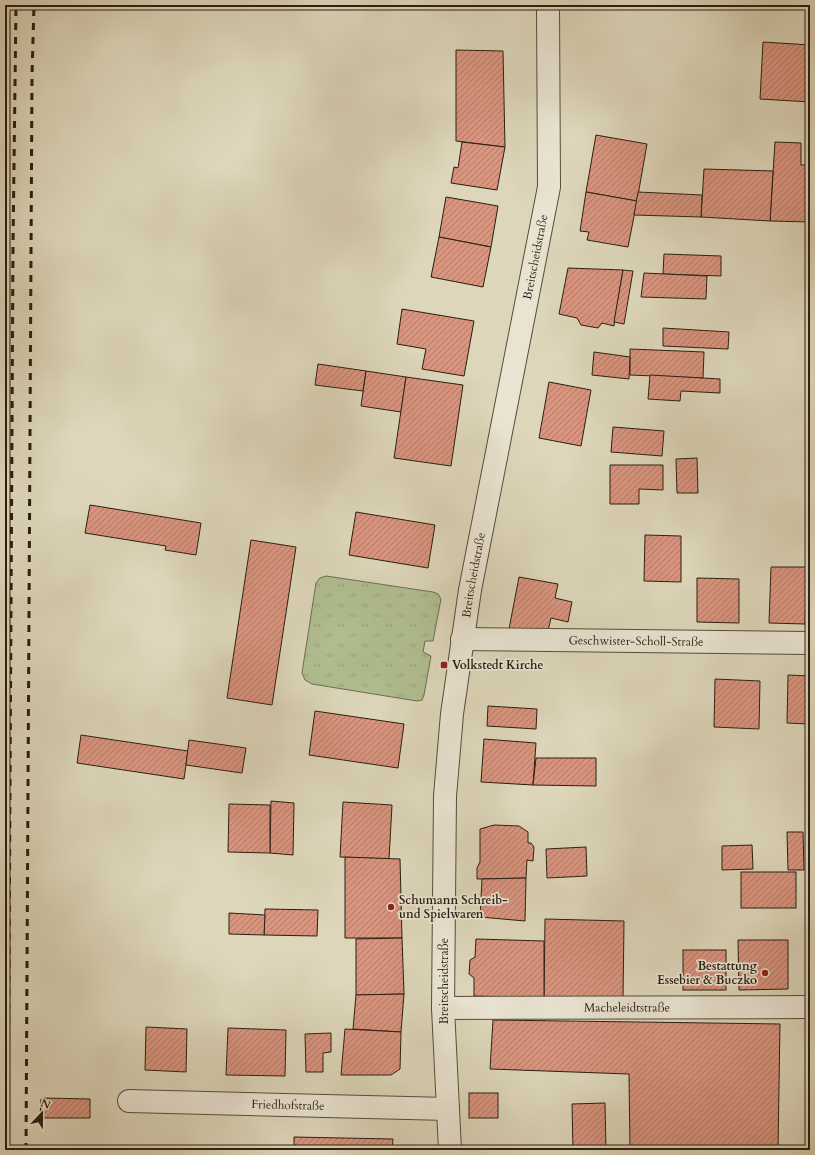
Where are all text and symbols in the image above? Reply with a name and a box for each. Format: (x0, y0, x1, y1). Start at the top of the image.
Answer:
street label: Breitscheidstraße (519, 213, 551, 301)
street label: Breitscheidstraße (458, 531, 489, 619)
street label: Geschwister-Scholl-Straße (568, 632, 704, 650)
place label: Volkstedt Kirche (452, 657, 544, 673)
marker: Volkstedt Kirche (439, 660, 449, 670)
place label: Schumann Schreib- und Spielwaren (399, 892, 508, 922)
marker: Schumann Schreib- und Spielwaren (386, 902, 396, 912)
street label: Breitscheidstraße (436, 938, 452, 1024)
place label: Bestattung Essebier & Buczko (657, 958, 758, 988)
marker: Bestattung Essebier & Buczko (760, 968, 770, 978)
street label: Macheleidtstraße (584, 999, 670, 1016)
north arrow (22, 1093, 62, 1133)
text: N (38, 1095, 53, 1113)
street label: Friedhofstraße (251, 1096, 325, 1114)

